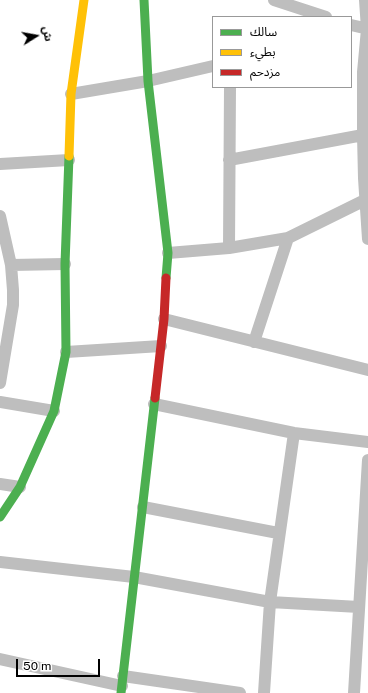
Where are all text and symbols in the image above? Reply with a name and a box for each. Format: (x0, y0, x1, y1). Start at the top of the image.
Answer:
north arrow (16, 16, 56, 56)
legend (212, 16, 352, 88)
text: ش (40, 25, 55, 42)
text: سالك (250, 25, 277, 39)
text: بطيء (250, 45, 276, 59)
text: مزدحم (250, 65, 280, 79)
scale bar (18, 651, 102, 677)
text: 50 m (23, 659, 51, 673)

